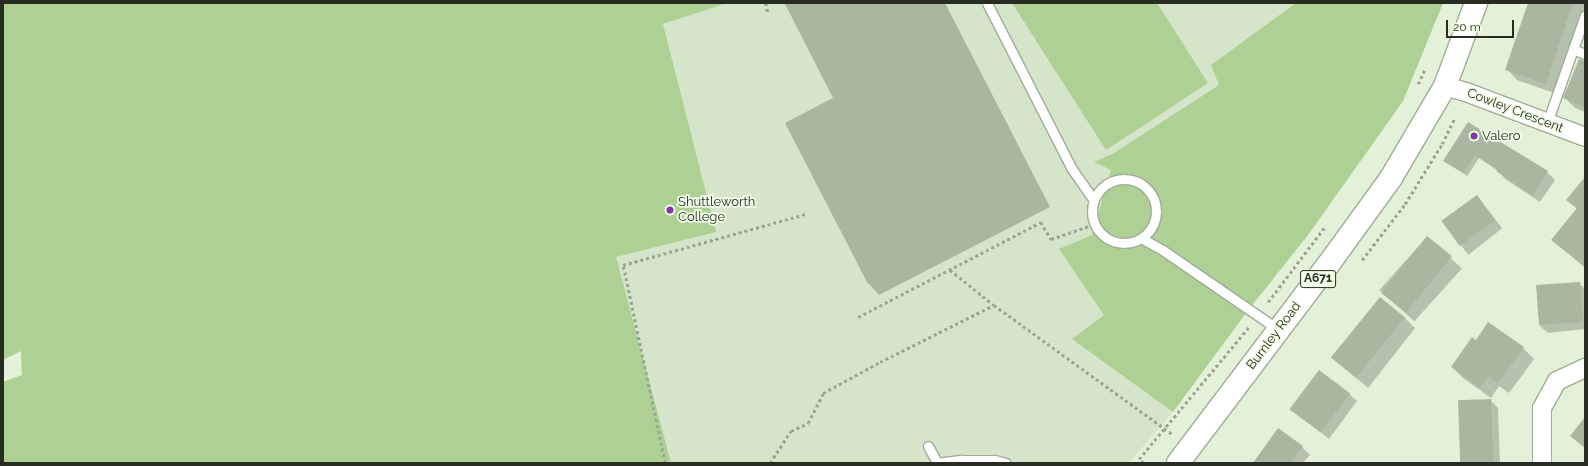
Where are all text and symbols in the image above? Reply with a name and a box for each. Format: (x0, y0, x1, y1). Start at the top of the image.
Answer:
scale bar (1448, 12, 1516, 38)
text: 20 m (1453, 20, 1481, 34)
street label: Cowley Crescent (1465, 85, 1565, 137)
place label: Valero (1482, 128, 1520, 144)
marker: Valero (1469, 131, 1479, 141)
place label: Shuttleworth College (678, 195, 755, 226)
marker: Shuttleworth College (665, 205, 675, 215)
road number: A671 (1300, 269, 1336, 289)
street label: Burnley Road (1243, 299, 1305, 373)

